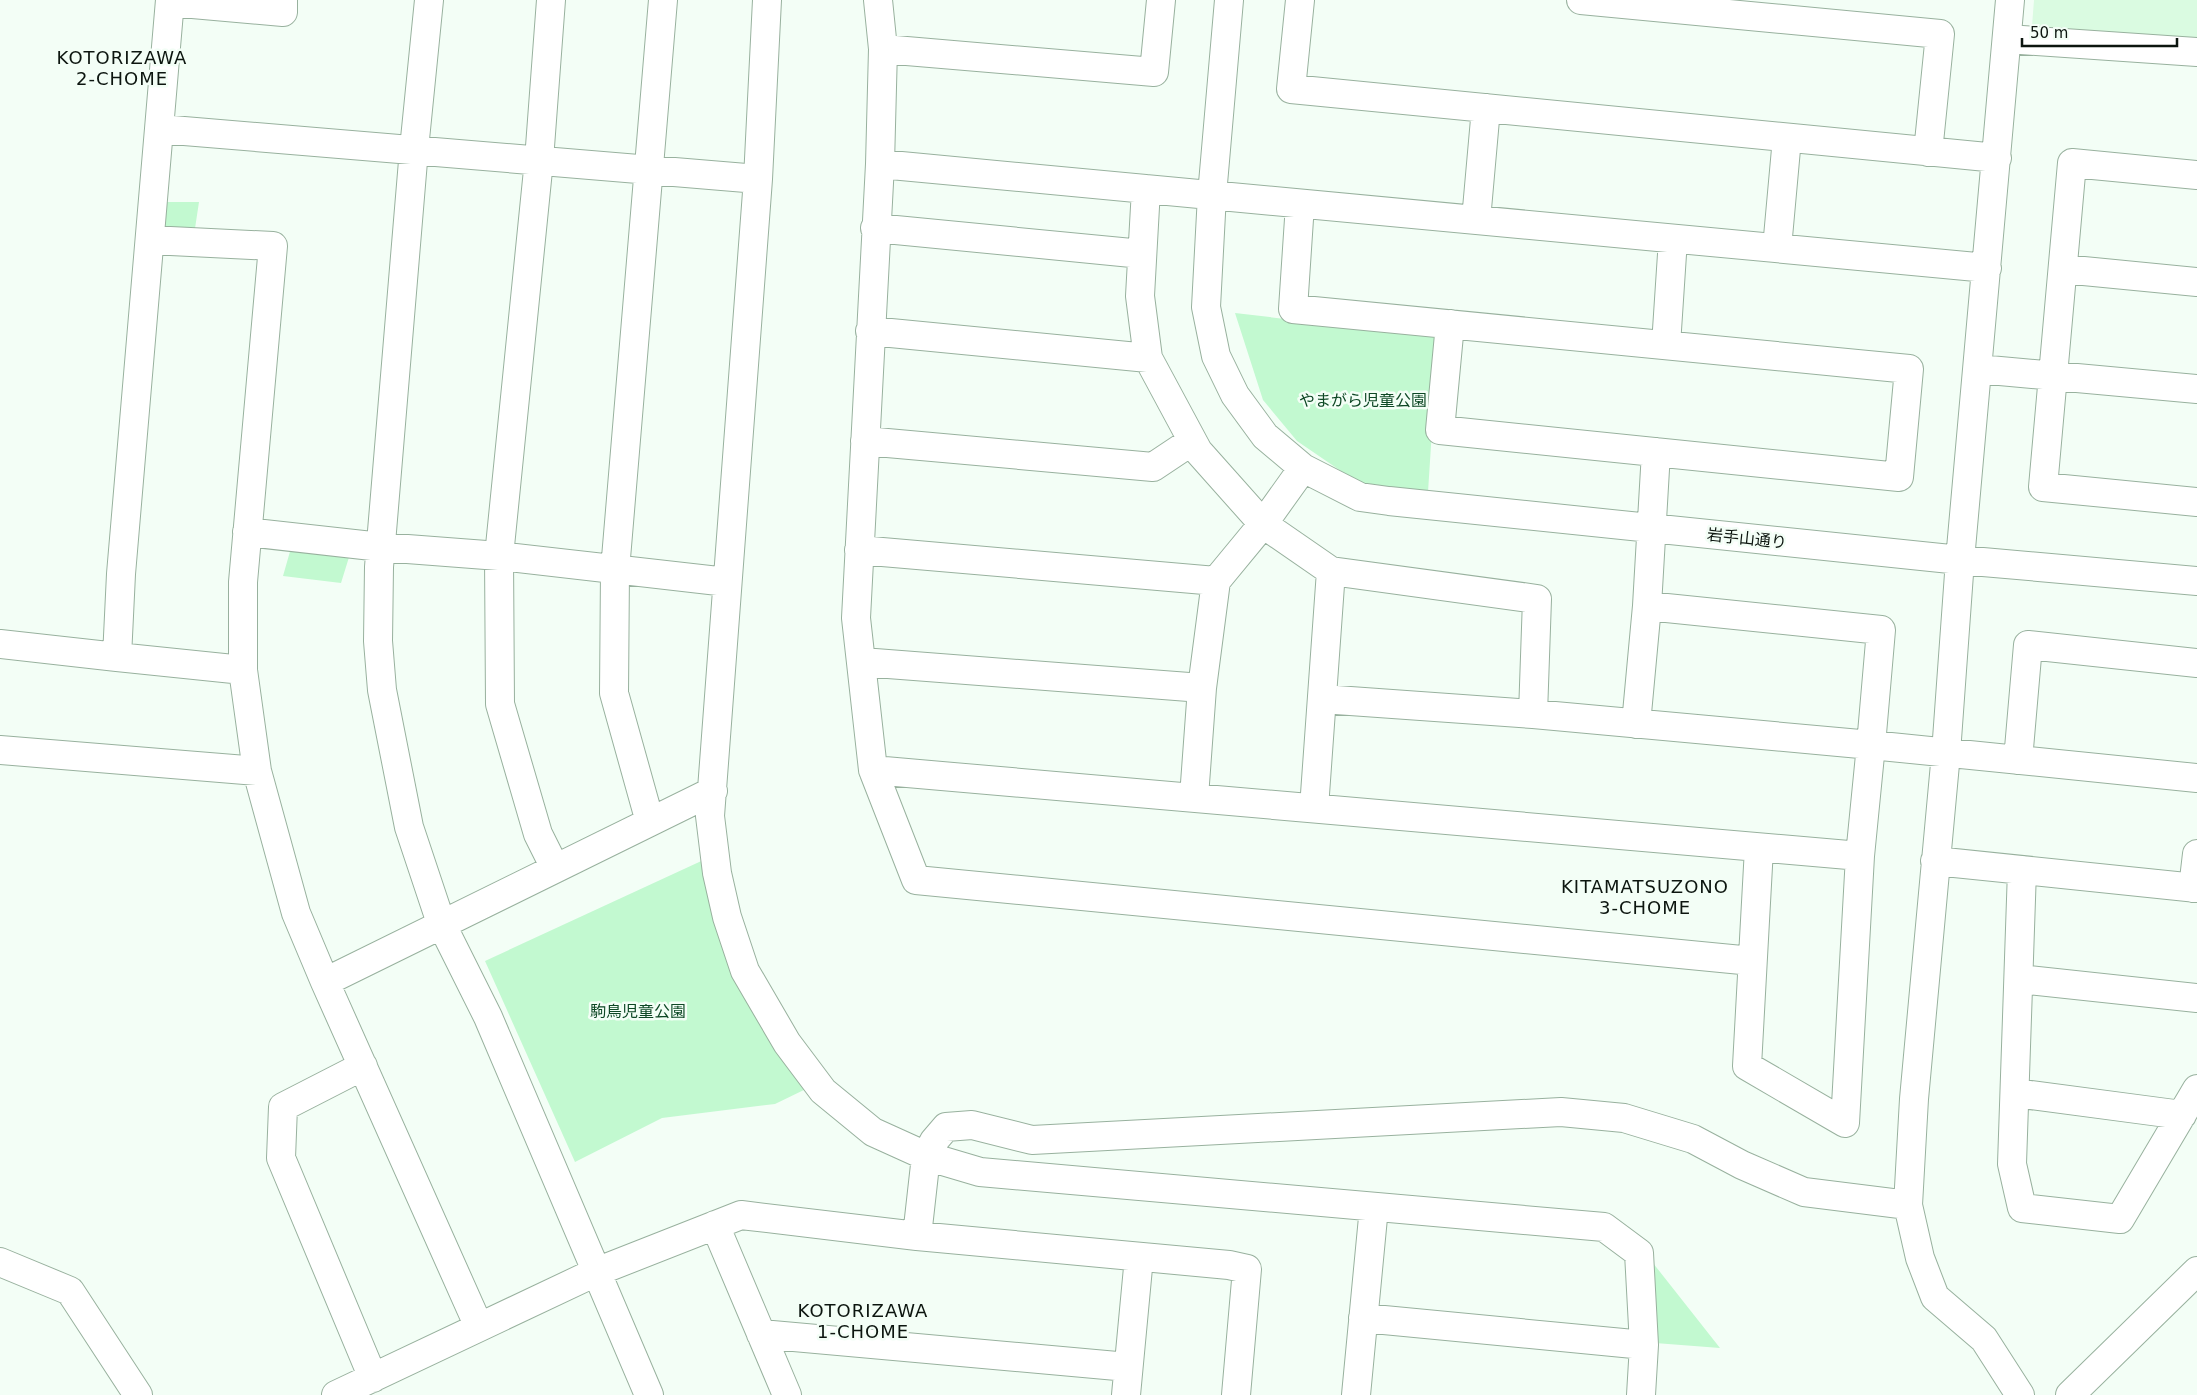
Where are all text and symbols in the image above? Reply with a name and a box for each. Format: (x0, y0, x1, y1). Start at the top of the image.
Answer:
scale bar (2022, 15, 2177, 47)
text: 50 m (2030, 24, 2068, 42)
district label: KOTORIZAWA 2-CHOME (57, 47, 187, 89)
park label: やまがら児童公園 (1299, 391, 1427, 410)
street label: 岩手山通り (1706, 525, 1788, 552)
district label: KITAMATSUZONO 3-CHOME (1561, 876, 1729, 918)
park label: 駒鳥児童公園 (590, 1002, 686, 1021)
district label: KOTORIZAWA 1-CHOME (798, 1300, 928, 1342)

